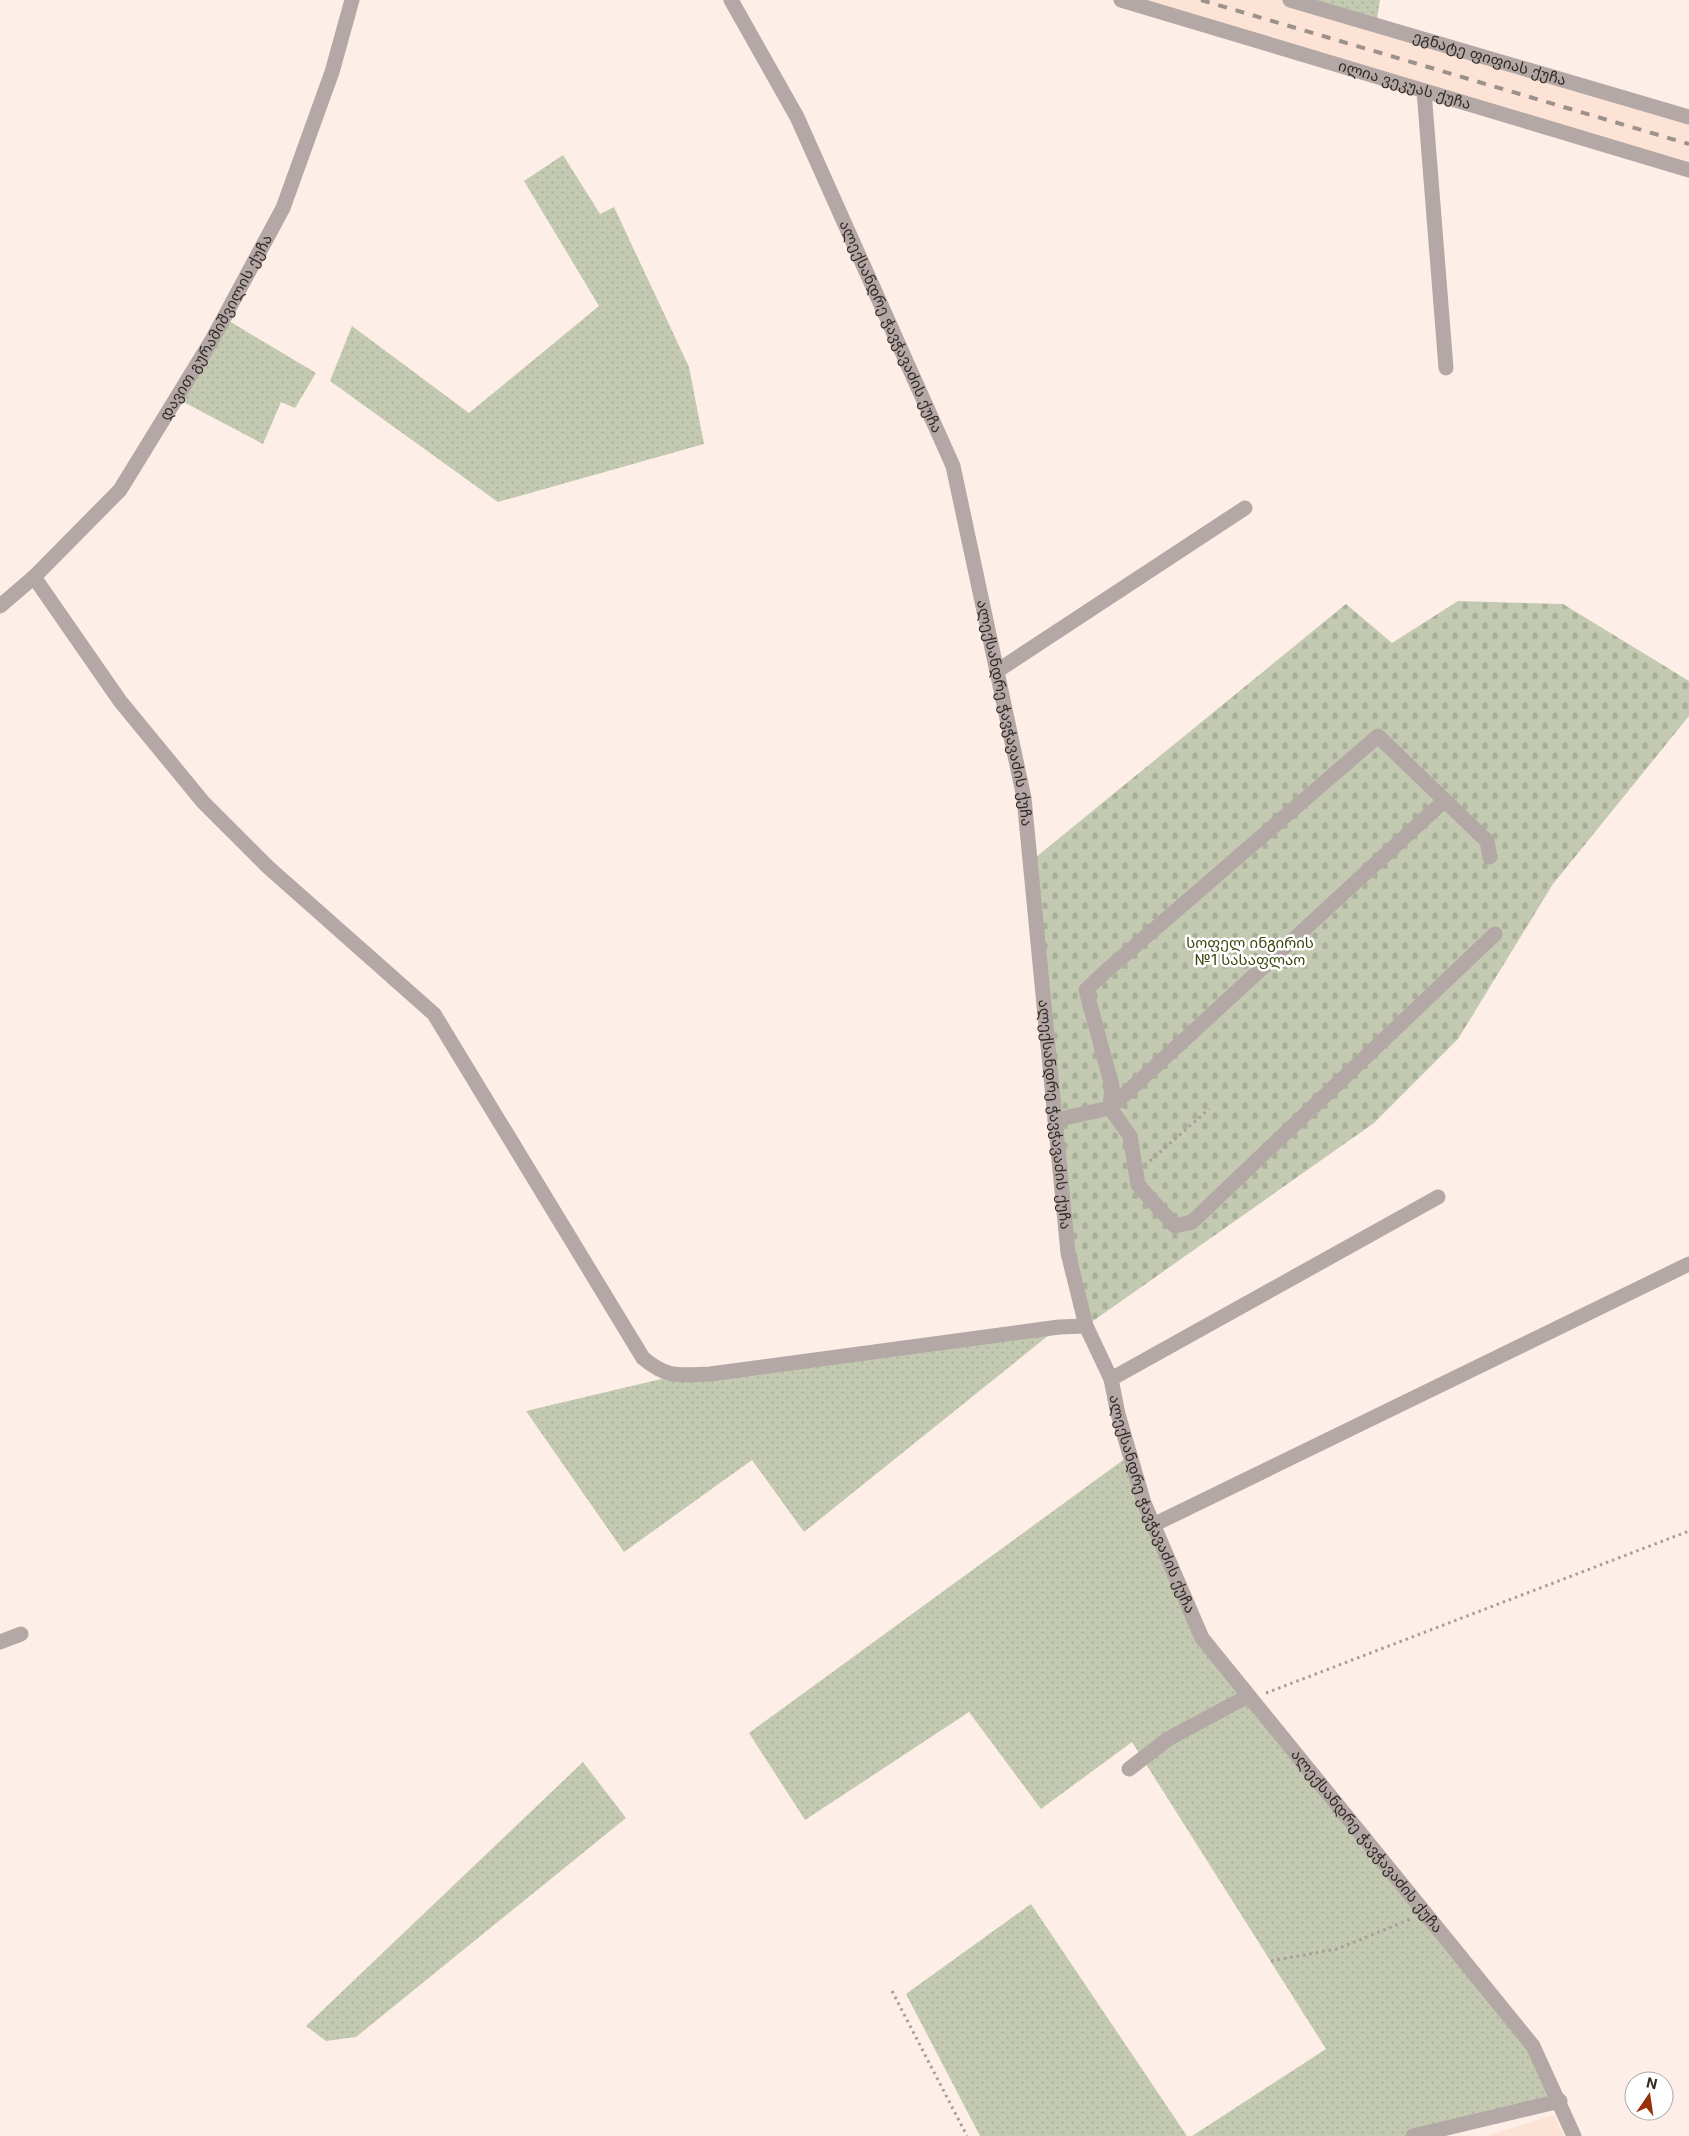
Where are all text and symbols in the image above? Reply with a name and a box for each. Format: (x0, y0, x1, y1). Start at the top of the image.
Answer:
street label: ეგნატე ფიფიას ქუჩა (1411, 27, 1569, 90)
street label: ილია ვეკუას ქუჩა (1336, 56, 1473, 113)
street label: ალექსანდრე ჭავჭავაძის ქუჩა (835, 217, 947, 436)
street label: დავით გურამიშვილის ქუჩა (155, 231, 276, 424)
street label: ალექსანდრე ჭავჭავაძის ქუჩა (973, 598, 1037, 827)
park label: სოფელ ინგირის №1 სასაფლაო (1186, 933, 1314, 969)
street label: ალექსანდრე ჭავჭავაძის ქუჩა (1035, 998, 1076, 1230)
street label: ალექსანდრე ჭავჭავაძის ქუჩა (1105, 1393, 1200, 1616)
street label: ალექსანდრე ჭავჭავაძის ქუჩა (1287, 1745, 1447, 1937)
north arrow (1624, 2071, 1674, 2121)
text: N (1645, 2073, 1659, 2092)

